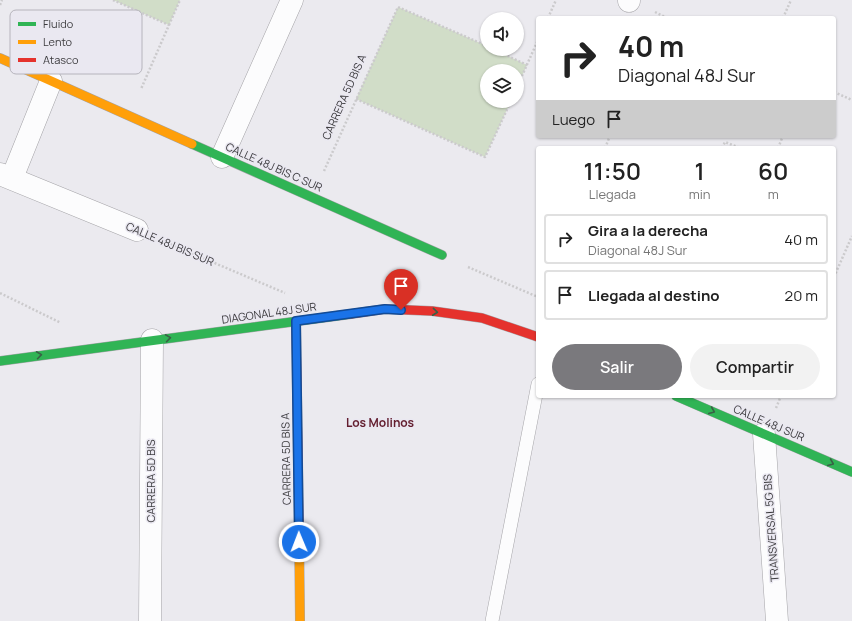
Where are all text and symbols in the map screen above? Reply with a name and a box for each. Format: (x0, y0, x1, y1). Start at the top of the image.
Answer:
legend (10, 10, 142, 74)
map controls (480, 12, 524, 108)
button: sound (480, 12, 524, 56)
text: Fluido (43, 16, 74, 31)
text: 40 m (618, 27, 684, 65)
icon: right (552, 32, 604, 84)
text: Lento (43, 34, 73, 49)
text: Atasco (43, 52, 79, 67)
street label: CARRERA 5D BIS A (318, 52, 369, 142)
text: Diagonal 48J Sur (618, 63, 755, 87)
button: layers (480, 64, 524, 108)
icon: arrive (603, 108, 625, 130)
text: Luego (552, 109, 595, 130)
street label: CALLE 48J BIS C SUR (224, 138, 325, 195)
text: 11:50 (584, 154, 641, 187)
text: 1 (695, 154, 705, 187)
text: 60 (758, 154, 788, 187)
text: Llegada (589, 185, 636, 203)
text: min (689, 185, 711, 203)
text: m (768, 185, 779, 203)
street label: CALLE 48J BIS SUR (124, 218, 217, 269)
text: Gira a la derecha (588, 220, 708, 241)
icon: right (554, 228, 576, 250)
text: 40 m (784, 229, 818, 250)
text: Diagonal 48J Sur (588, 241, 687, 259)
pin (384, 269, 418, 310)
icon: arrive (390, 275, 412, 297)
icon: arrive (554, 284, 576, 306)
text: Llegada al destino (588, 285, 720, 306)
text: 20 m (785, 285, 818, 306)
street label: DIAGONAL 48J SUR (220, 298, 317, 327)
one-way arrow (432, 307, 438, 316)
one-way arrow (164, 334, 171, 343)
button: Salir (552, 344, 682, 390)
button: Compartir (690, 344, 820, 390)
one-way arrow (36, 351, 42, 360)
street label: CALLE 48J SUR (731, 401, 807, 444)
one-way arrow (708, 407, 715, 415)
street label: CARRERA 5D BIS A (277, 413, 294, 505)
district label: Los Molinos (346, 414, 415, 431)
street label: CARRERA 5D BIS (143, 439, 158, 522)
one-way arrow (826, 458, 834, 466)
street label: TRANSVERSAL 5G BIS (759, 474, 782, 582)
position arrow (278, 521, 320, 563)

